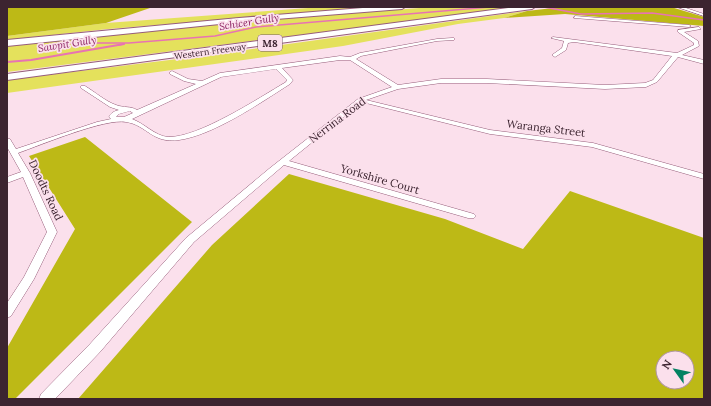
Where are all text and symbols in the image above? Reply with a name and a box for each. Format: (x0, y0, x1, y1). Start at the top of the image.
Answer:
water label: Schicer Gully (218, 11, 280, 33)
water label: Sawpit Gully (37, 33, 97, 55)
road number: M8 (258, 35, 282, 51)
street label: Western Freeway (173, 40, 247, 61)
street label: Nerrina Road (306, 94, 369, 146)
street label: Waranga Street (506, 116, 587, 140)
street label: Doodts Road (26, 157, 66, 223)
street label: Yorkshire Court (338, 161, 422, 197)
north arrow (655, 350, 695, 390)
text: N (658, 357, 675, 372)

